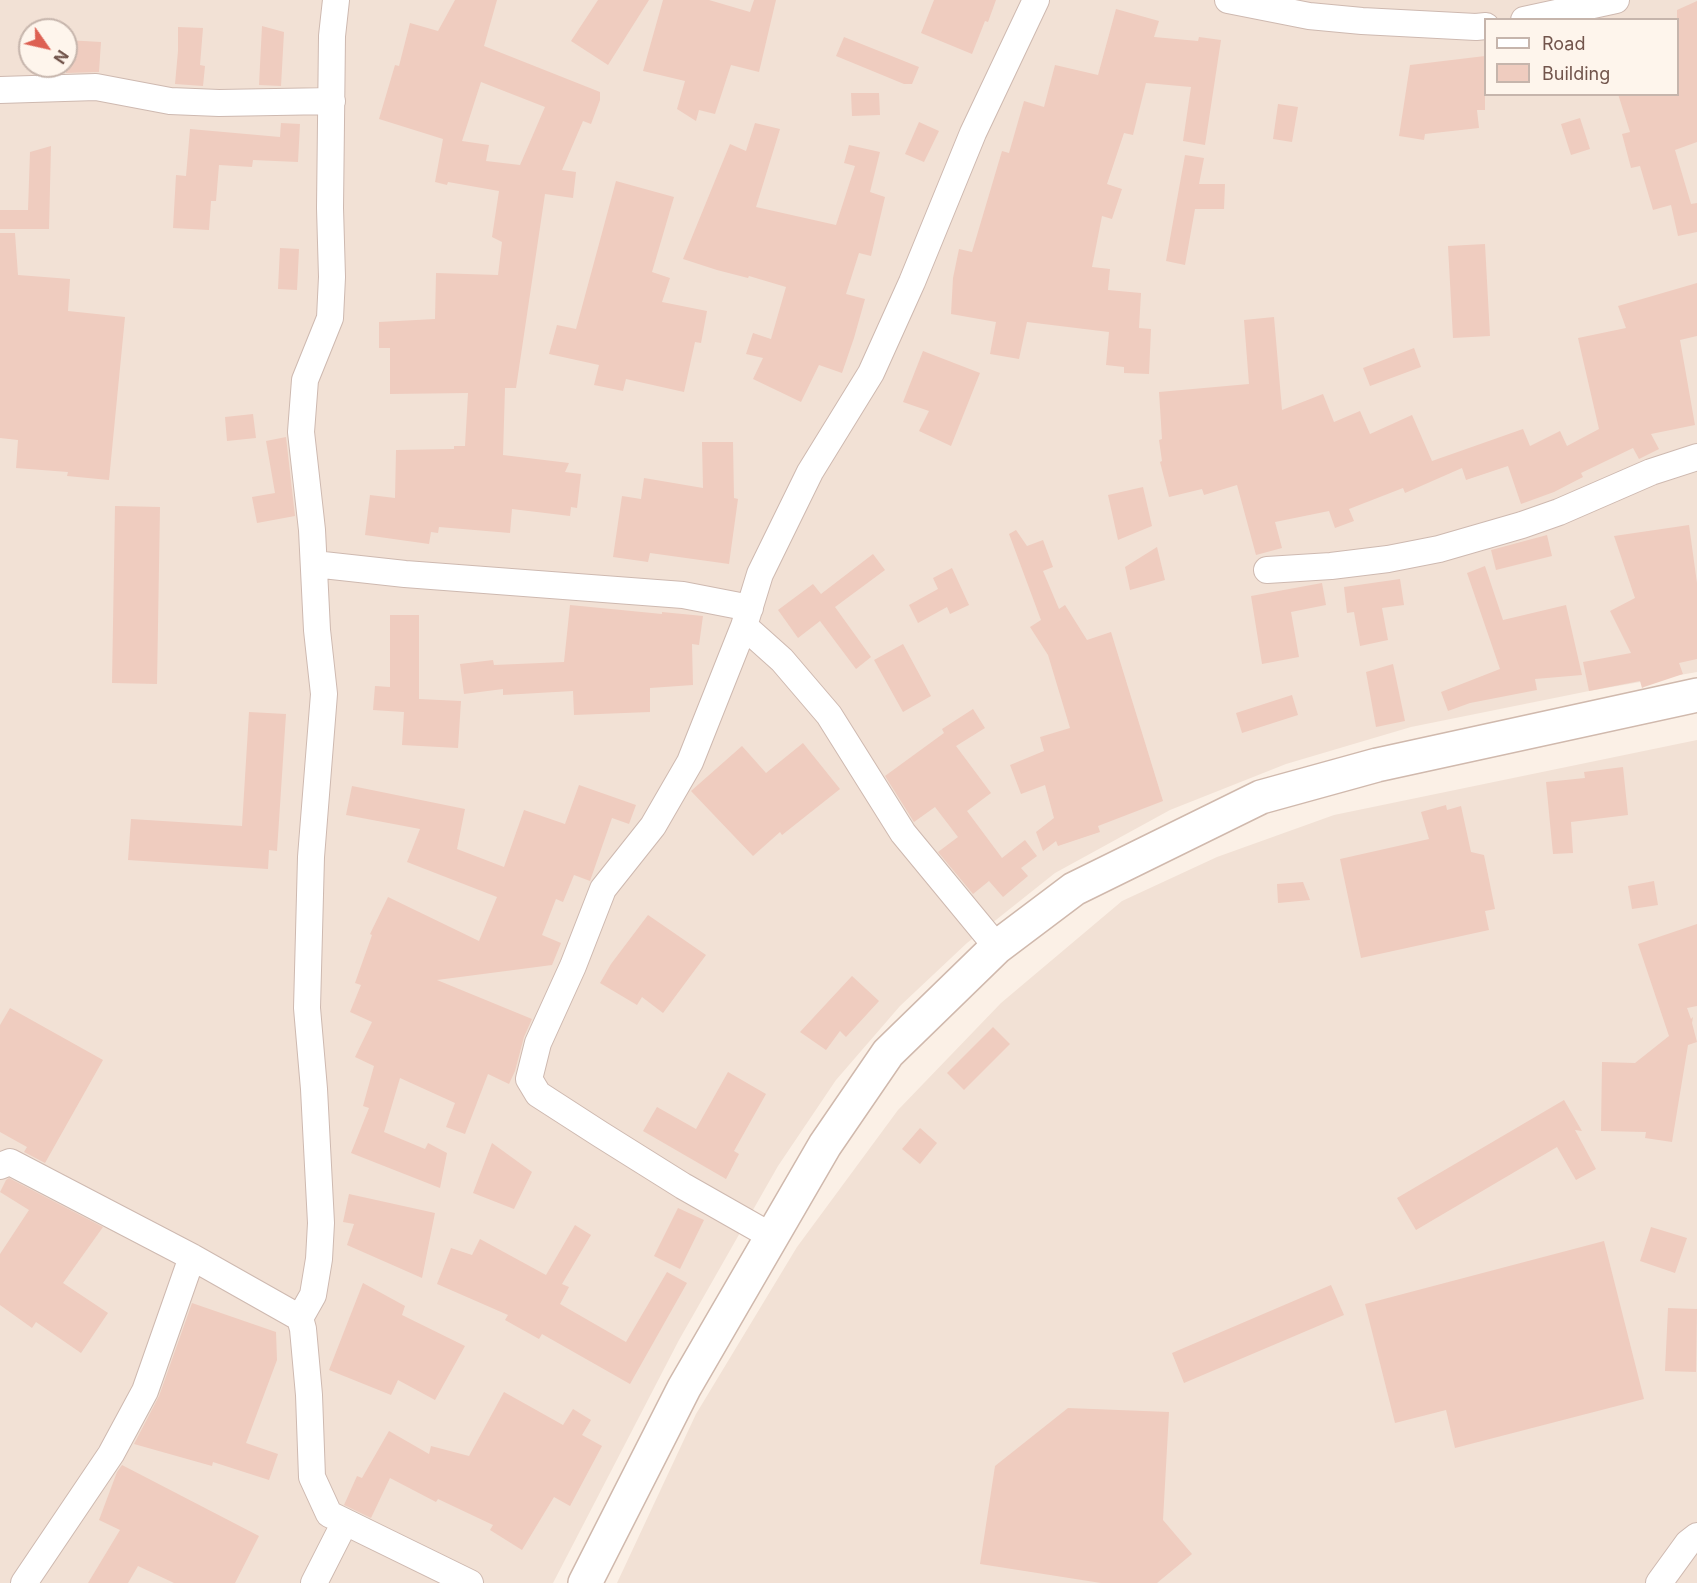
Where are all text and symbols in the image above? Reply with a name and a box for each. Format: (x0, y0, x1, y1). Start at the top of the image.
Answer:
north arrow (18, 18, 78, 78)
legend (1484, 18, 1679, 96)
text: Road (1542, 33, 1585, 54)
text: N (50, 46, 73, 68)
text: Building (1542, 63, 1610, 84)

